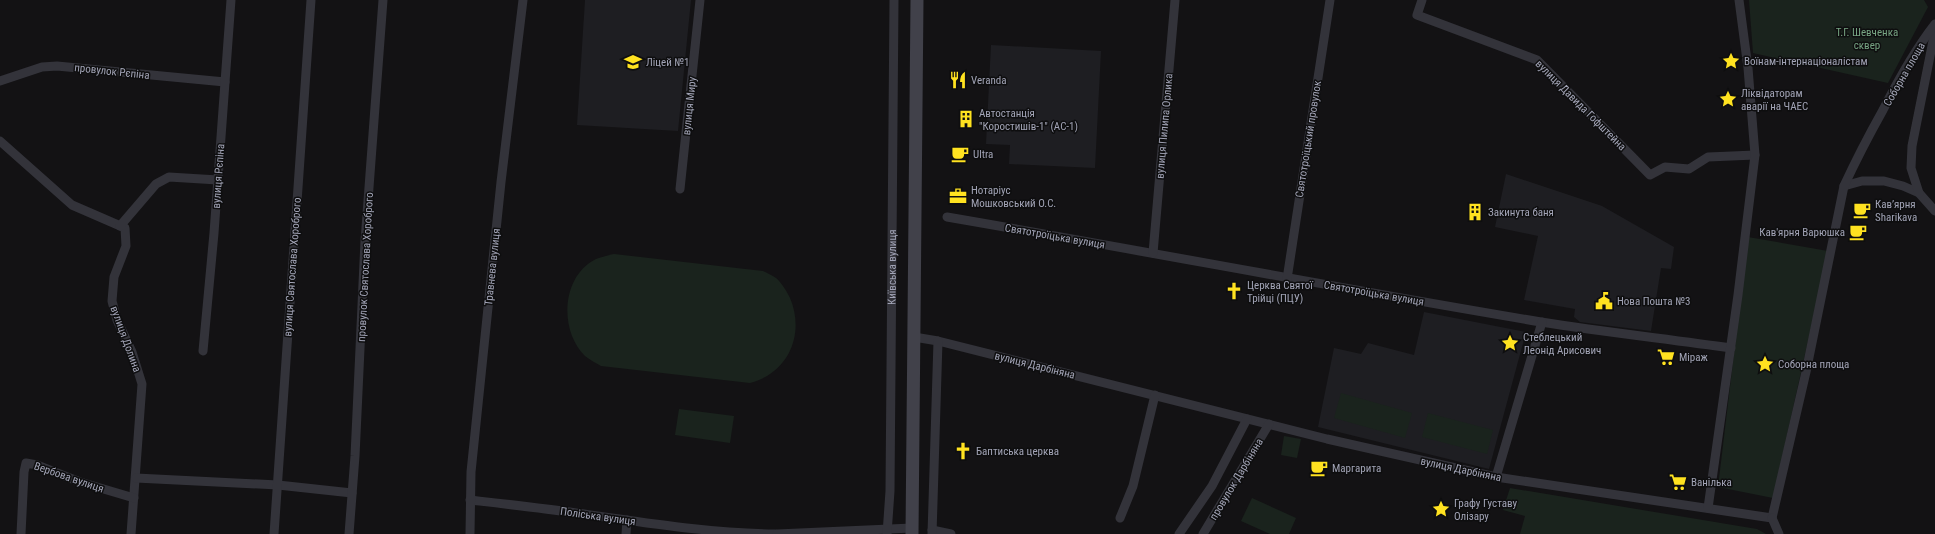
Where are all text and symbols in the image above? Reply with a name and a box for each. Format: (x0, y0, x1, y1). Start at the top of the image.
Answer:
park label: Т.Г. Шевченка сквер (1836, 26, 1898, 52)
street label: Соборна площа (1881, 40, 1928, 108)
place icon: Воїнам-інтернаціоналістам (1721, 51, 1741, 71)
school or university icon: Ліцей №1 (623, 52, 643, 72)
place label: Воїнам-інтернаціоналістам (1744, 55, 1868, 68)
place label: Ліцей №1 (646, 56, 690, 69)
street label: вулиця Давида Гофштейна (1533, 57, 1629, 153)
street label: провулок Рєпіна (74, 61, 150, 82)
restaurant icon: Veranda (948, 70, 968, 90)
street label: вулиця Пилипа Орлика (1153, 73, 1176, 179)
place label: Veranda (971, 74, 1007, 87)
street label: вулиця Миру (680, 76, 699, 136)
street label: Святотроїцький провулок (1293, 79, 1324, 198)
place label: Ліквідаторам аварії на ЧАЕС (1741, 87, 1808, 113)
place icon: Ліквідаторам аварії на ЧАЕС (1718, 89, 1738, 109)
place label: Автостанція "Коростишів-1" (АС-1) (979, 107, 1078, 133)
building icon: Автостанція "Коростишів-1" (АС-1) (956, 109, 976, 129)
street label: вулиця Рєпіна (210, 143, 227, 209)
cafe icon: Ultra (950, 144, 970, 164)
place label: Ultra (973, 148, 993, 161)
place label: Нотаріус Мошковський О.С. (971, 184, 1056, 210)
office icon: Нотаріус Мошковський О.С. (948, 186, 968, 206)
street label: провулок Святослава Хороброго (355, 191, 376, 342)
street label: вулиця Святослава Хороброго (281, 197, 304, 337)
place label: Кав’ярня Sharikava (1875, 198, 1917, 224)
cafe icon: Кав’ярня Sharikava (1852, 200, 1872, 220)
building icon: Закинута баня (1465, 202, 1485, 222)
place label: Закинута баня (1488, 206, 1554, 219)
street label: Святотроїцька вулиця (1004, 221, 1106, 252)
cafe icon: Кав'ярня Варюшка (1848, 222, 1868, 242)
place label: Кав'ярня Варюшка (1759, 226, 1845, 239)
street label: Травнева вулиця (482, 228, 503, 306)
street label: Київська вулиця (886, 229, 899, 305)
street label: Святотроїцька вулиця (1323, 278, 1425, 309)
place label: Церква Святої Трійці (ПЦУ) (1247, 279, 1314, 305)
church icon: Церква Святої Трійці (ПЦУ) (1224, 281, 1244, 301)
public building icon: Нова Пошта №3 (1594, 291, 1614, 311)
place label: Нова Пошта №3 (1617, 295, 1690, 308)
street label: вулиця Долина (108, 304, 144, 374)
place label: Стеблецький Леонід Арисович (1523, 331, 1601, 357)
place icon: Стеблецький Леонід Арисович (1500, 333, 1520, 353)
supermarket icon: Міраж (1656, 347, 1676, 367)
street label: вулиця Дарбіняна (993, 349, 1076, 382)
place label: Міраж (1679, 351, 1709, 364)
place icon: Соборна площа (1755, 354, 1775, 374)
place label: Соборна площа (1778, 358, 1849, 371)
street label: провулок Дарбіняна (1207, 436, 1266, 522)
church icon: Баптиська церква (953, 441, 973, 461)
place label: Баптиська церква (976, 445, 1059, 458)
street label: вулиця Дарбіняна (1419, 455, 1503, 484)
cafe icon: Маргарита (1309, 458, 1329, 478)
street label: Вербова вулиця (32, 459, 105, 495)
place label: Маргарита (1332, 462, 1381, 475)
supermarket icon: Ванілька (1668, 472, 1688, 492)
place label: Ванілька (1691, 476, 1732, 489)
place label: Графу Густаву Олізару (1454, 497, 1517, 523)
place icon: Графу Густаву Олізару (1431, 499, 1451, 519)
street label: Поліська вулиця (559, 505, 636, 528)

